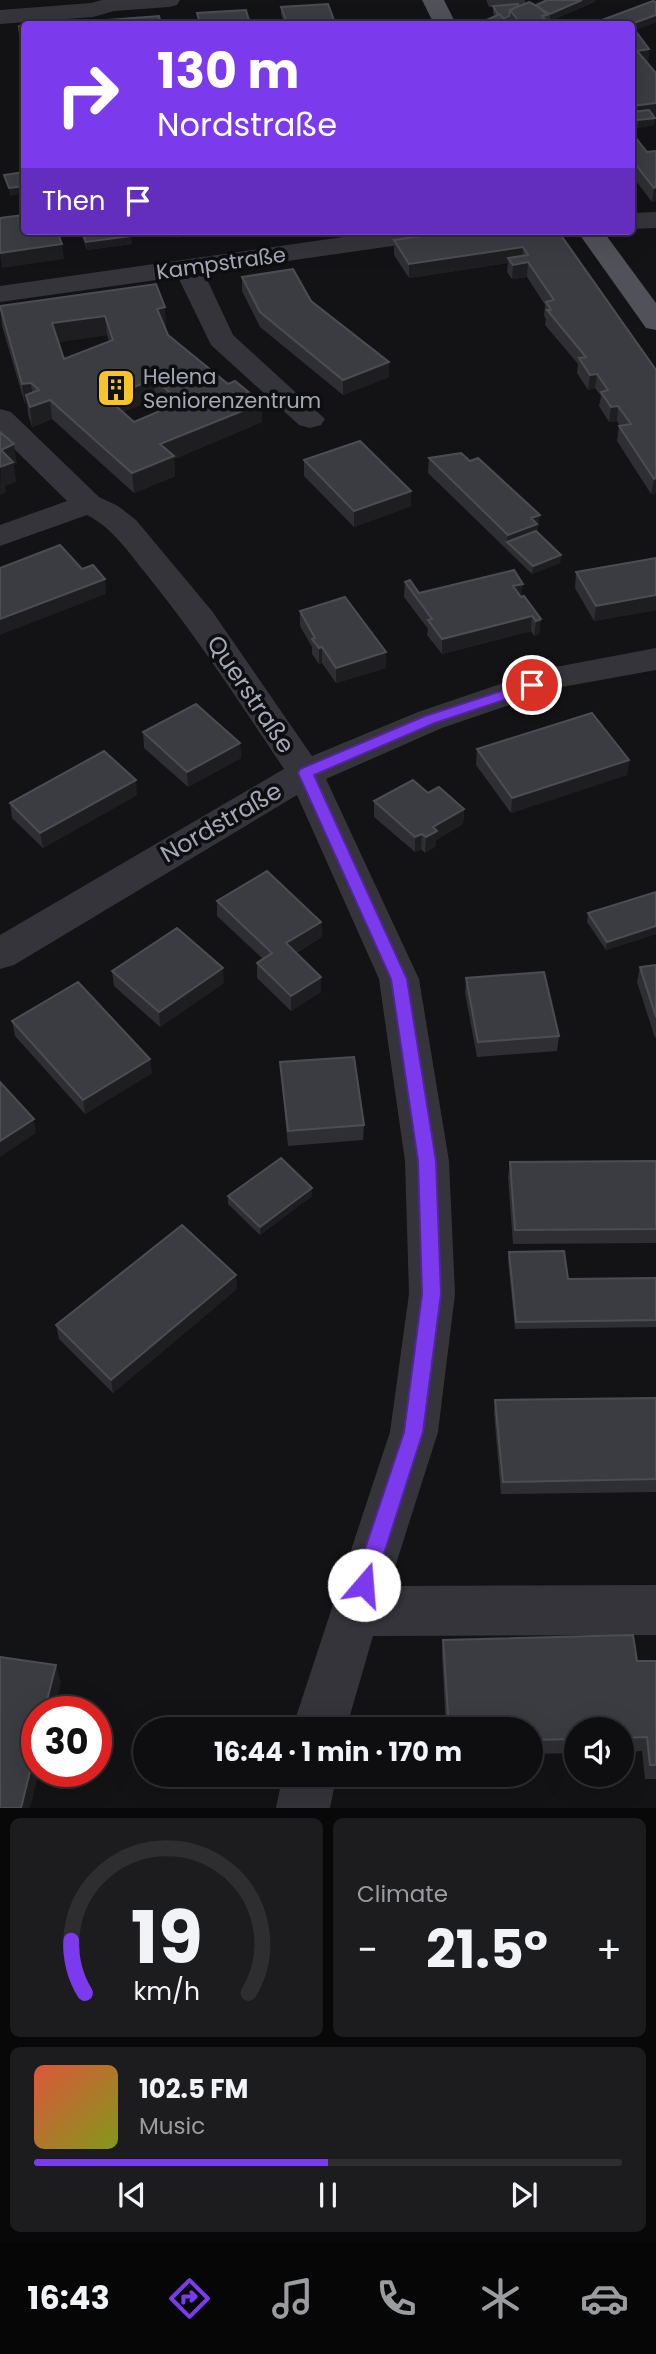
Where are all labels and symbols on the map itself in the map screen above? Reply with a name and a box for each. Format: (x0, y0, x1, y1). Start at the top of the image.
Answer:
street label: Kampstraße (154, 240, 288, 286)
place label: Helena Seniorenzentrum (143, 362, 321, 415)
building icon: Helena Seniorenzentrum (95, 367, 137, 409)
street label: Querstraße (199, 628, 303, 760)
pin (502, 655, 562, 715)
street label: Nordstraße (154, 774, 288, 870)
position arrow (327, 1548, 401, 1622)
speed limit sign: 30 (21, 1696, 112, 1787)

